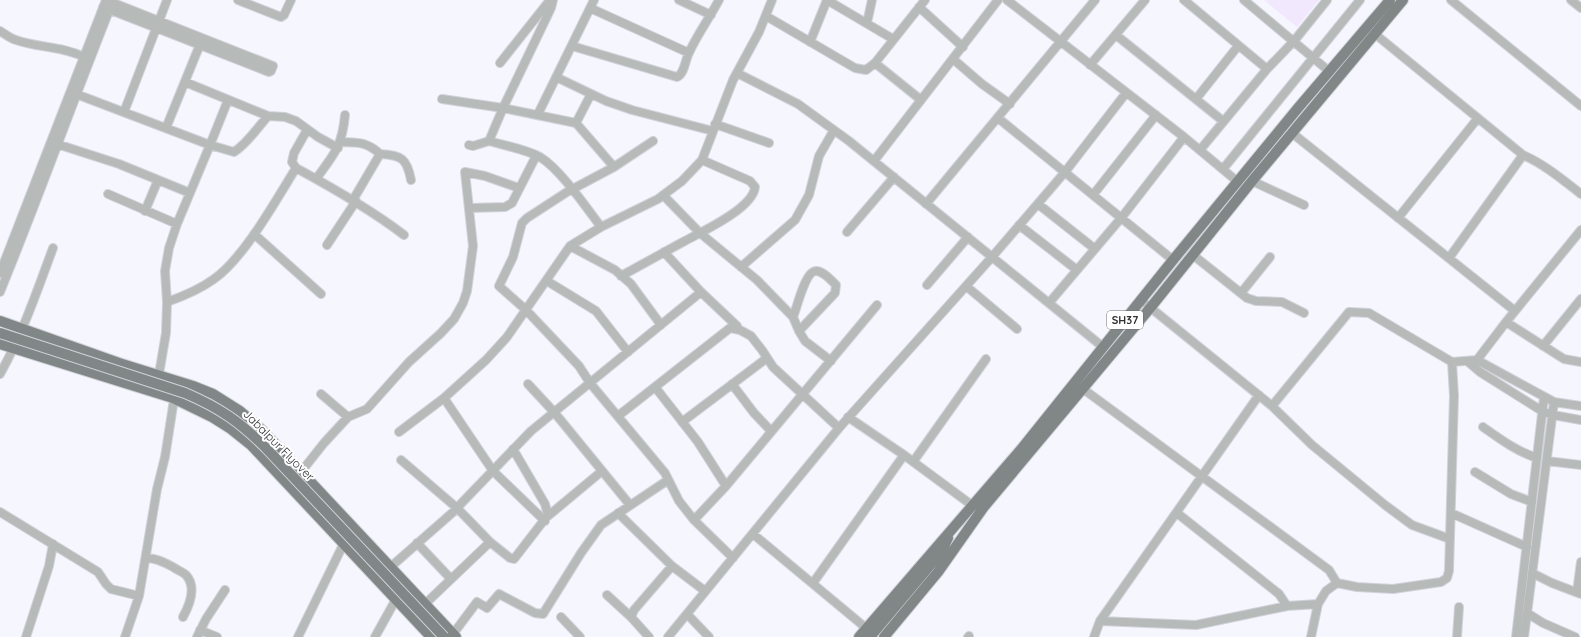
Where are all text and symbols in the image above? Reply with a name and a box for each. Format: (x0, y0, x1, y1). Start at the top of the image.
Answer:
road number: SH37 (1107, 311, 1143, 329)
street label: Jabalpur Flyover (240, 406, 318, 484)

